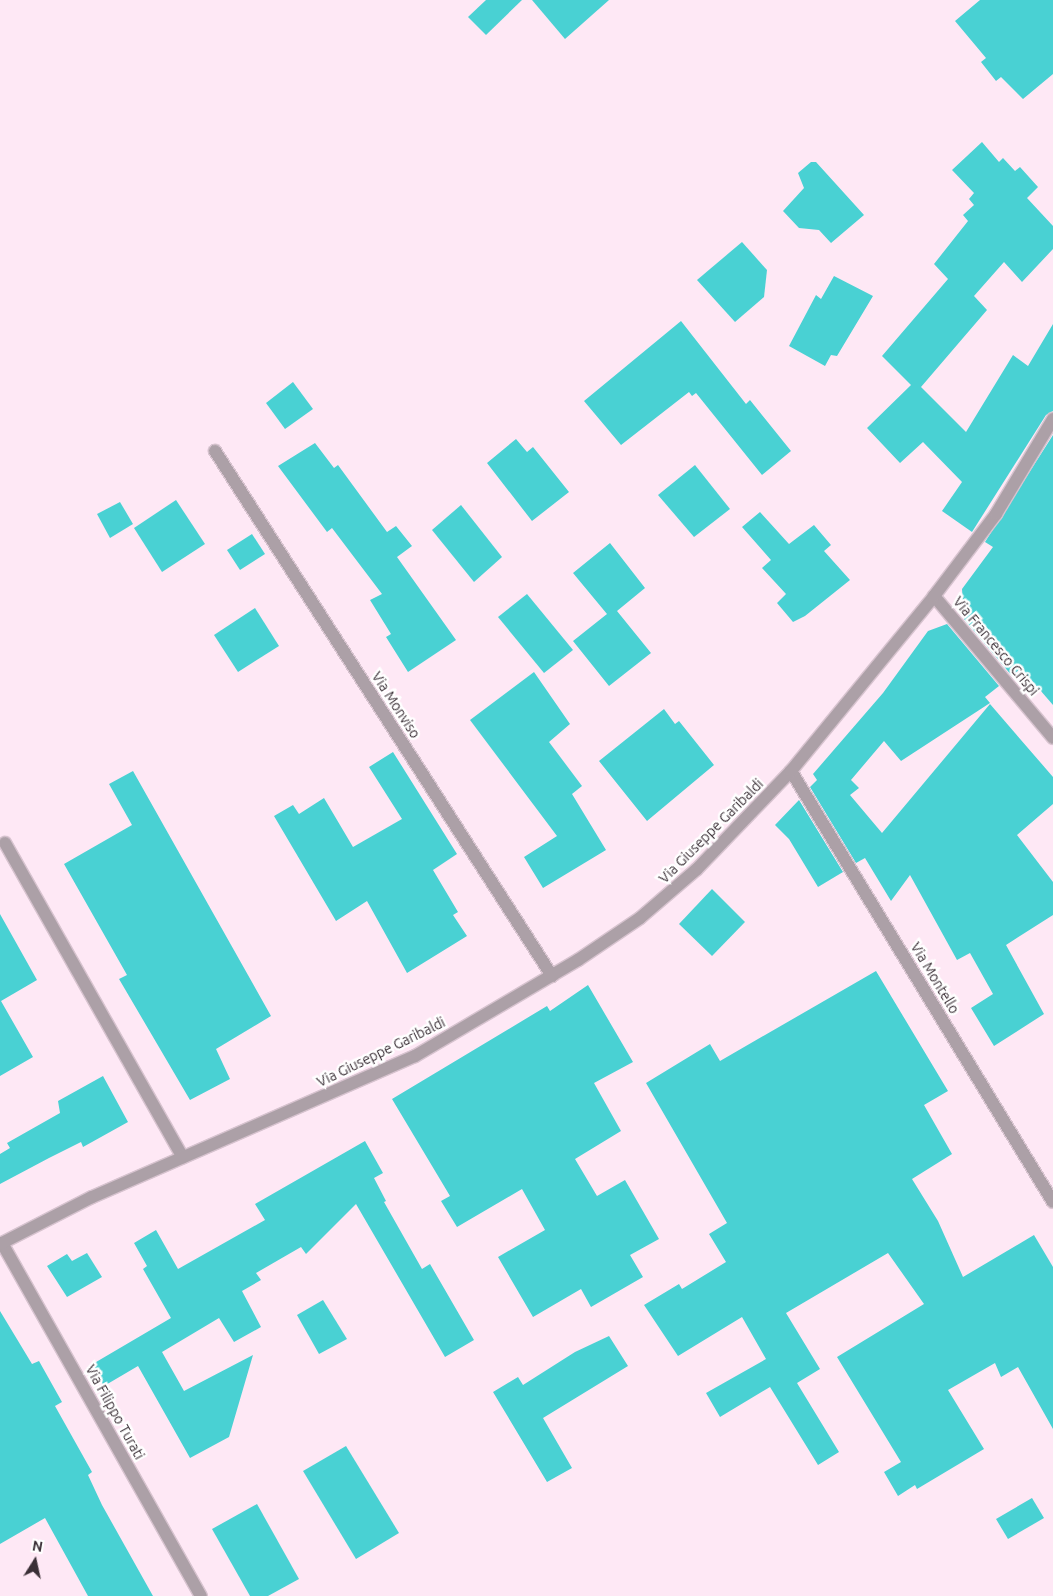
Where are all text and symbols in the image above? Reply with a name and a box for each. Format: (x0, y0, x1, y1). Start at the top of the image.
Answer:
street label: Via Francesco Crispi (950, 593, 1042, 699)
street label: Via Monviso (368, 669, 424, 741)
street label: Via Giuseppe Garibaldi (655, 775, 767, 887)
street label: Via Montello (907, 939, 963, 1017)
street label: Via Giuseppe Garibaldi (314, 1014, 448, 1090)
street label: Via Filippo Turati (82, 1362, 148, 1462)
north arrow (10, 1536, 60, 1586)
text: N (31, 1537, 44, 1555)

